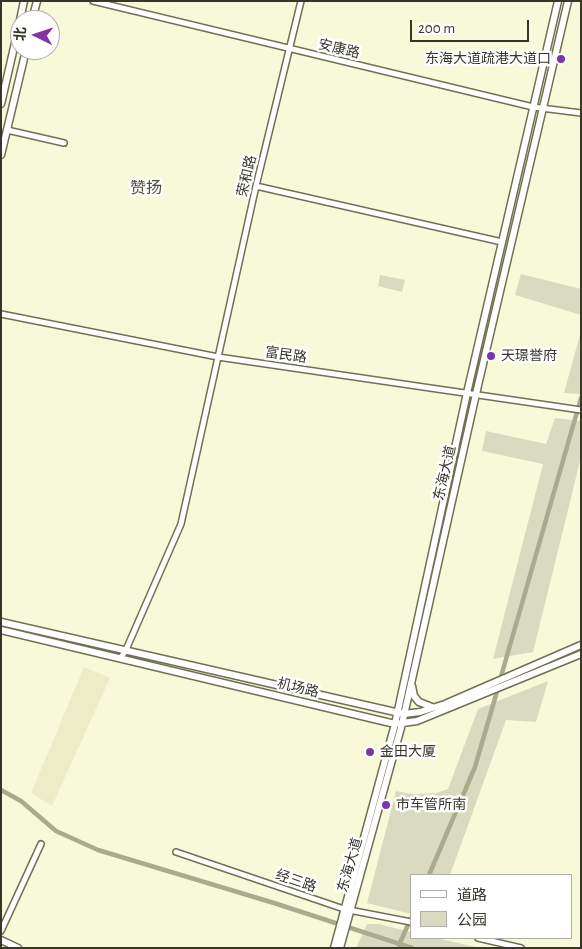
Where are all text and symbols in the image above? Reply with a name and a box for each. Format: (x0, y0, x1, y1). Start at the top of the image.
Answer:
north arrow (10, 10, 60, 60)
scale bar (412, 10, 531, 42)
text: 200 m (418, 21, 455, 36)
text: 北 (14, 27, 29, 41)
street label: 安康路 (317, 36, 361, 62)
place label: 东海大道疏港大道口 (425, 51, 551, 67)
marker: 东海大道疏港大道口 (555, 53, 567, 65)
street label: 荣和路 (234, 154, 260, 198)
district label: 赞扬 (130, 178, 162, 198)
street label: 富民路 (264, 344, 308, 366)
place label: 天璟誉府 (501, 348, 557, 364)
marker: 天璟誉府 (485, 350, 497, 362)
street label: 东海大道 (431, 444, 459, 502)
street label: 机场路 (276, 675, 320, 701)
place label: 金田大厦 (380, 744, 436, 760)
marker: 金田大厦 (364, 746, 376, 758)
place label: 市车管所南 (396, 797, 466, 813)
marker: 市车管所南 (380, 799, 392, 811)
street label: 东海大道 (334, 836, 366, 894)
street label: 经三路 (273, 866, 319, 896)
legend (410, 874, 572, 939)
text: 道路 (457, 888, 487, 903)
text: 公园 (457, 913, 487, 928)

